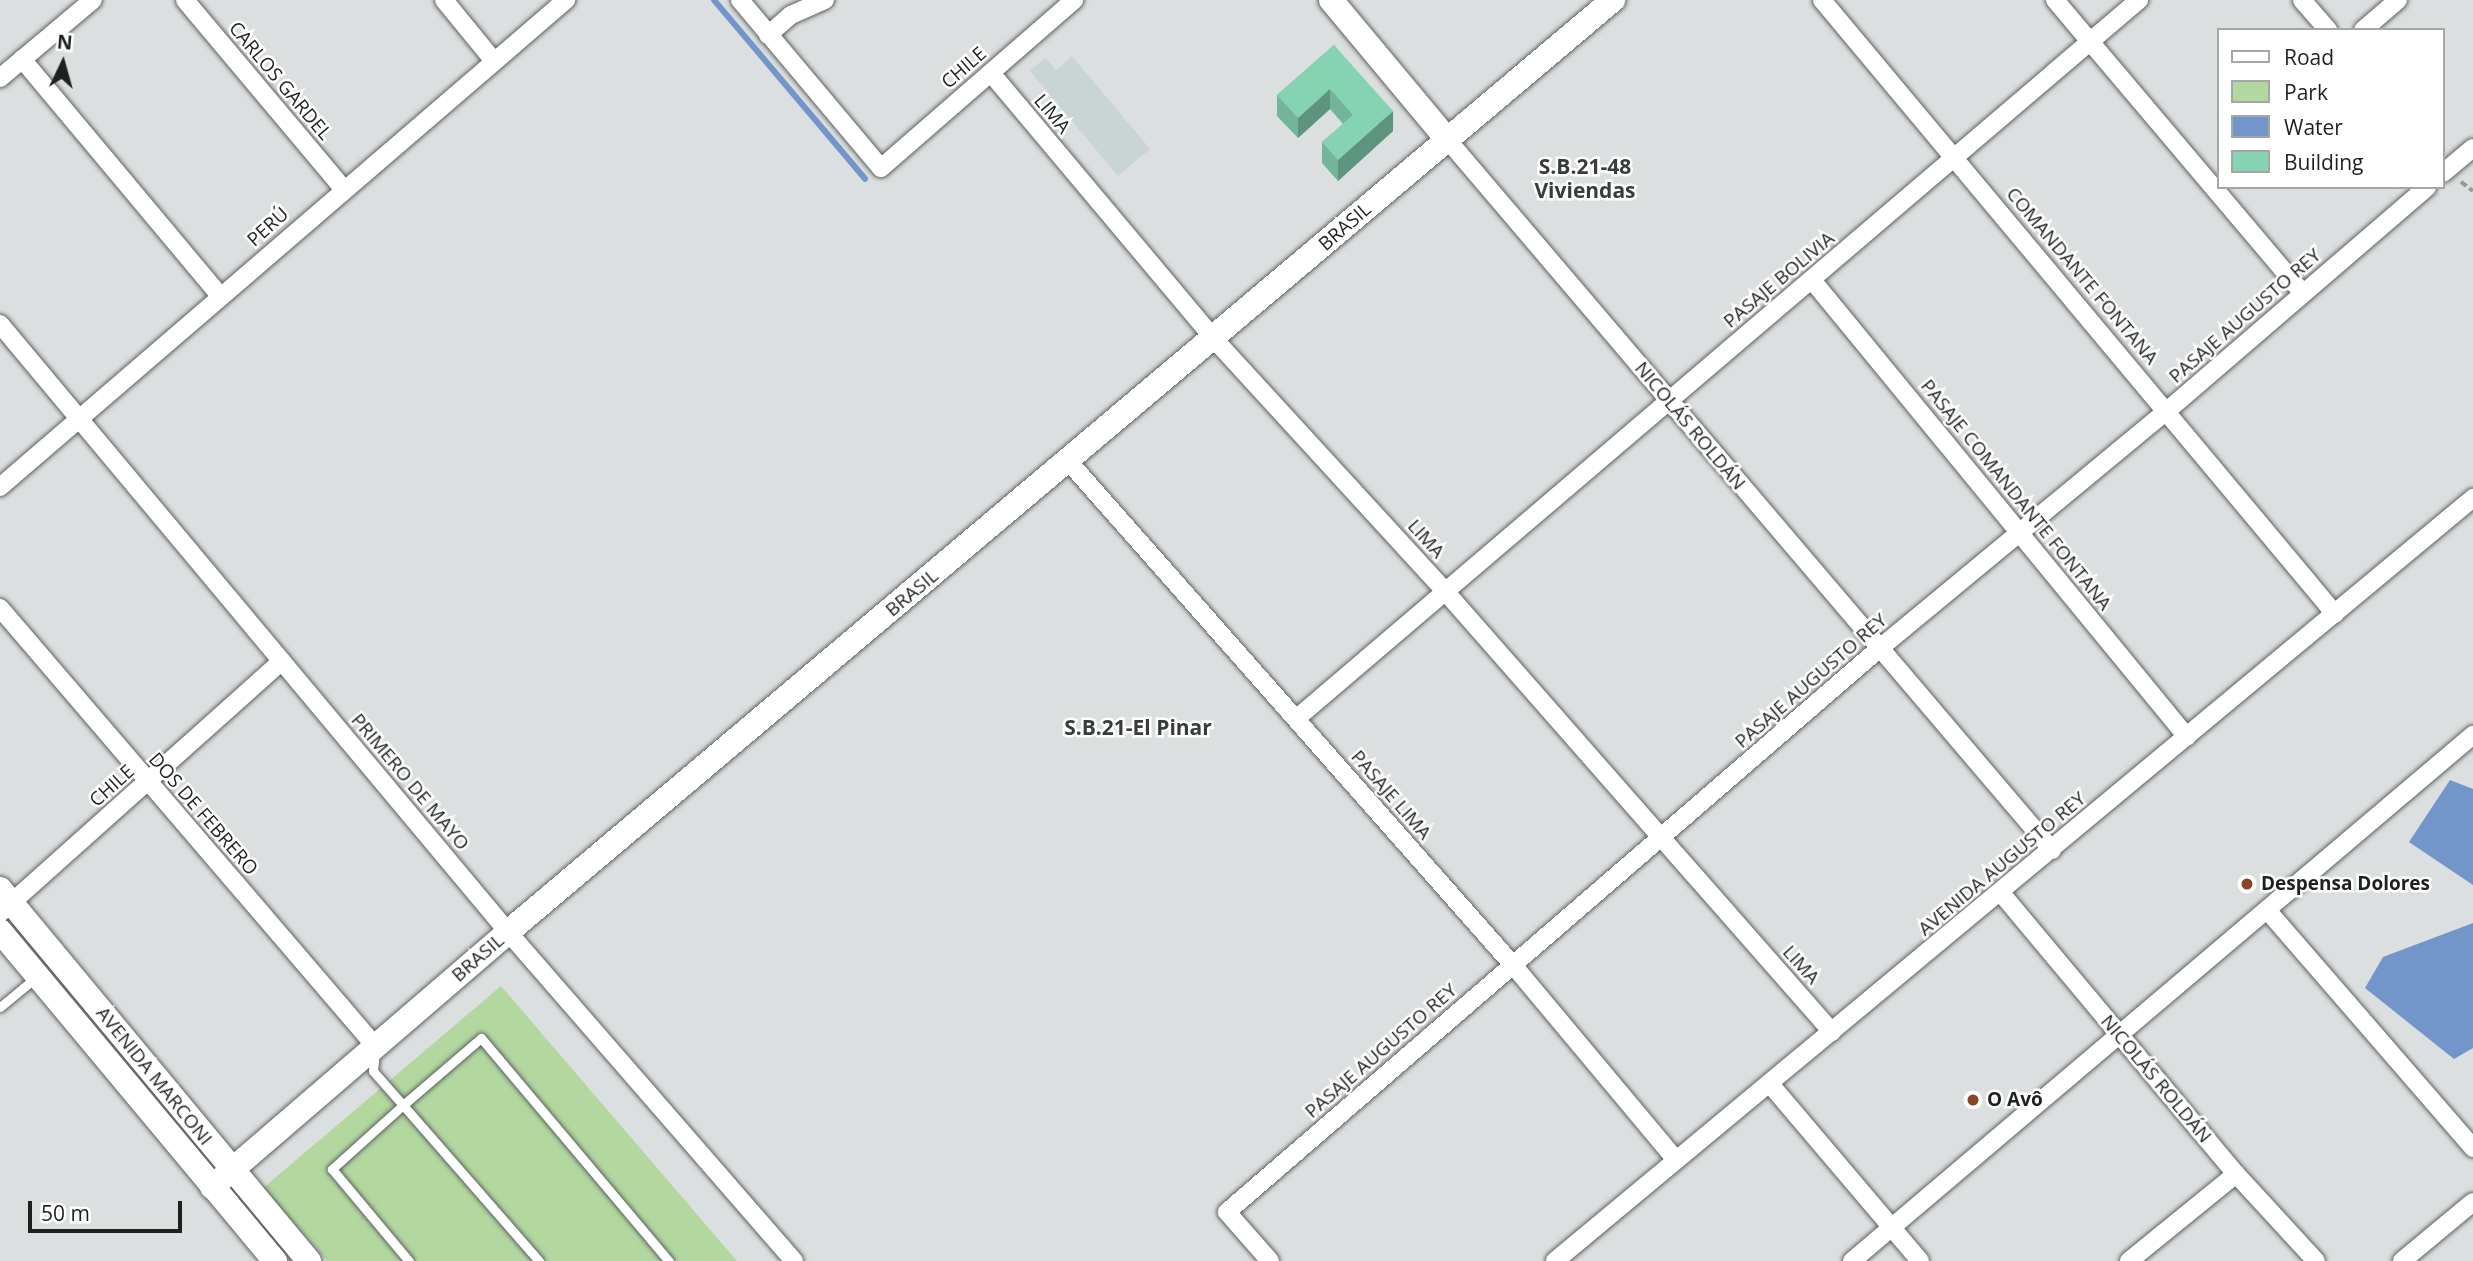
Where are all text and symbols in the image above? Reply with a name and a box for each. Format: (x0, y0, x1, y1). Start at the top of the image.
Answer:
street label: CARLOS GARDEL (224, 17, 336, 145)
north arrow (28, 28, 98, 98)
text: N (56, 28, 74, 56)
legend (2218, 28, 2445, 189)
street label: CHILE (937, 42, 991, 94)
text: Road (2284, 43, 2334, 71)
text: Park (2284, 78, 2328, 106)
street label: LIMA (1029, 90, 1075, 138)
text: Water (2284, 113, 2343, 141)
text: Building (2284, 148, 2363, 176)
district label: S.B.21-48 Viviendas (1534, 153, 1636, 203)
street label: COMANDANTE FONTANA (2001, 183, 2163, 369)
street label: BRASIL (1314, 198, 1376, 256)
street label: PERÚ (243, 203, 293, 251)
street label: PASAJE BOLIVIA (1719, 227, 1839, 333)
street label: PASAJE AUGUSTO REY (2165, 244, 2325, 388)
street label: NICOLÁS ROLDÁN (1630, 357, 1750, 495)
street label: PASAJE COMANDANTE FONTANA (1916, 375, 2116, 615)
street label: LIMA (1403, 515, 1449, 563)
street label: BRASIL (881, 564, 943, 622)
street label: PASAJE AUGUSTO REY (1731, 609, 1891, 753)
street label: PRIMERO DE MAYO (346, 709, 474, 855)
district label: S.B.21-El Pinar (1064, 714, 1212, 740)
street label: PASAJE LIMA (1346, 746, 1436, 844)
street label: DOS DE FEBRERO (144, 748, 262, 880)
street label: CHILE (85, 760, 139, 812)
street label: AVENIDA AUGUSTO REY (1914, 787, 2090, 941)
place label: Despensa Dolores (2261, 873, 2430, 895)
marker: Despensa Dolores (2239, 876, 2255, 892)
street label: BRASIL (447, 929, 509, 987)
street label: LIMA (1778, 941, 1824, 989)
street label: PASAJE AUGUSTO REY (1301, 979, 1461, 1123)
street label: AVENIDA MARCONI (91, 1002, 217, 1150)
street label: NICOLÁS ROLDÁN (2096, 1010, 2216, 1148)
place label: O Avô (1987, 1089, 2043, 1111)
marker: O Avô (1965, 1092, 1981, 1108)
scale bar (32, 1188, 186, 1232)
text: 50 m (41, 1199, 90, 1227)

